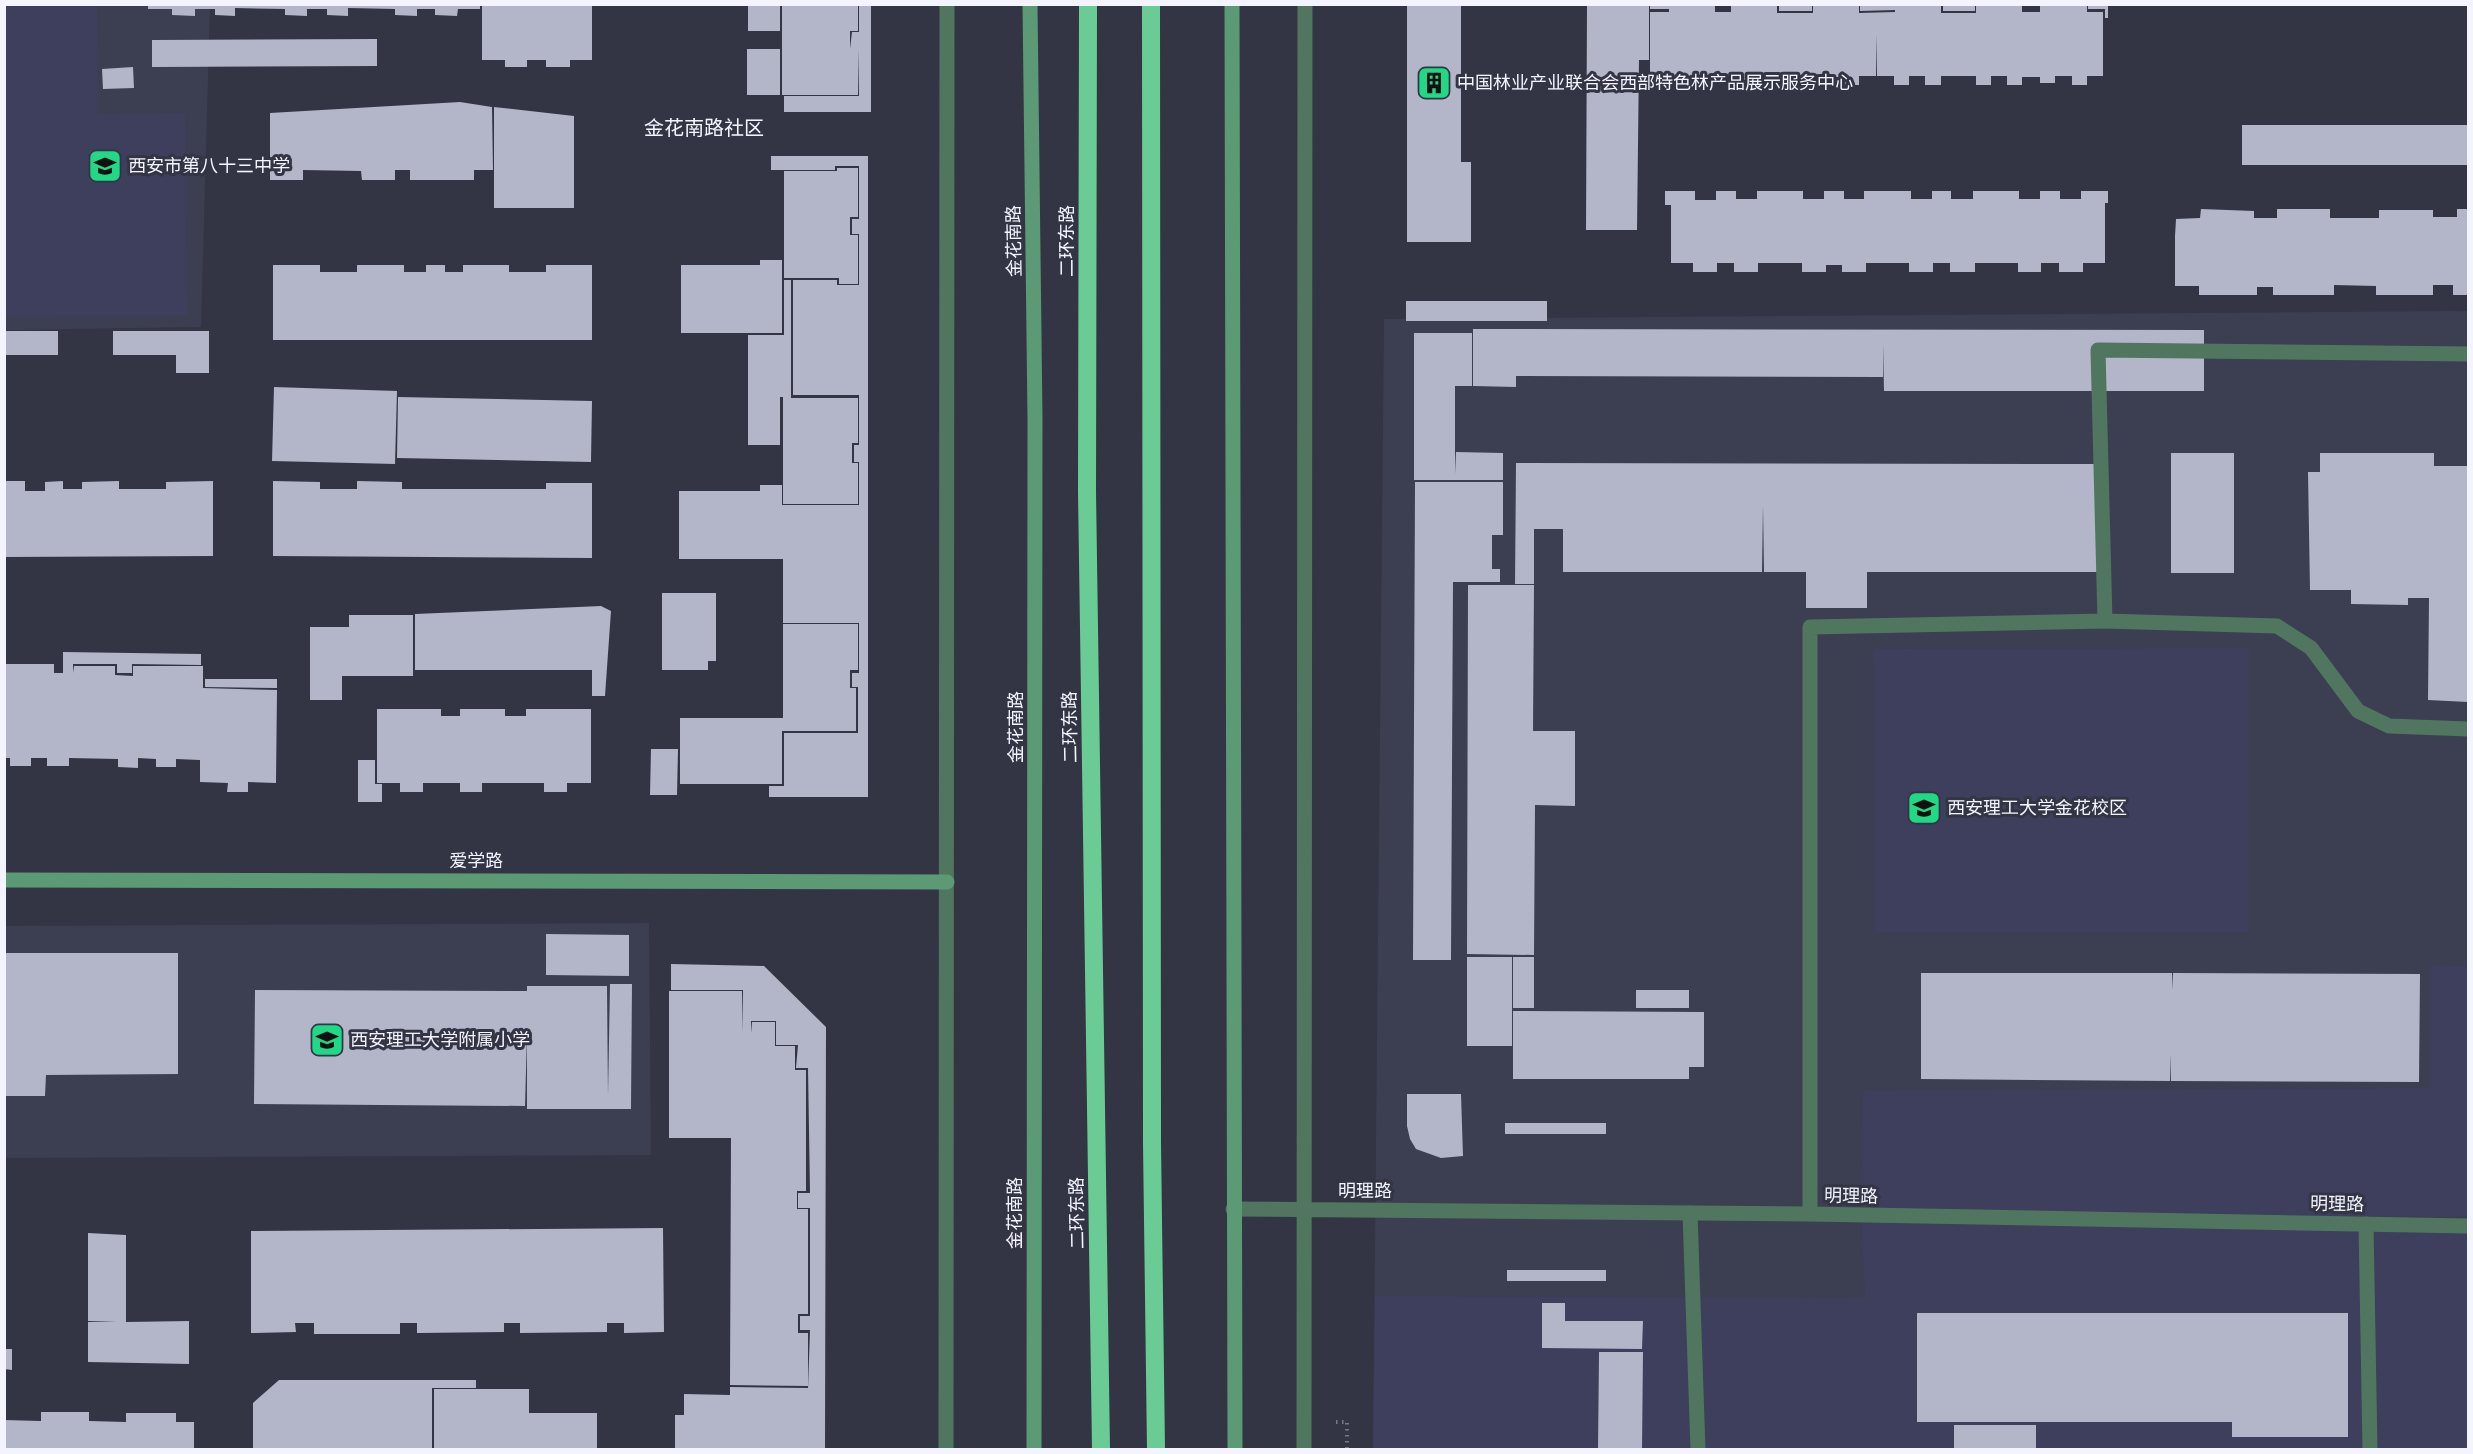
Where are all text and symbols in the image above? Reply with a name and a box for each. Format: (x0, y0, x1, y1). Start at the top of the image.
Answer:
building icon: 中国林业产业联合会西部特色林产品展示服务中心 (1416, 65, 1452, 101)
place label: 中国林业产业联合会西部特色林产品展示服务中心 (1457, 72, 1853, 93)
district label: 金花南路社区 (644, 116, 764, 139)
school or university icon: 西安市第八十三中学 (87, 148, 123, 184)
place label: 西安市第八十三中学 (128, 155, 290, 176)
street label: 金花南路 (1002, 205, 1025, 277)
street label: 二环东路 (1056, 205, 1077, 277)
street label: 金花南路 (1005, 691, 1026, 763)
street label: 二环东路 (1058, 691, 1081, 763)
school or university icon: 西安理工大学金花校区 (1906, 790, 1942, 826)
place label: 西安理工大学金花校区 (1947, 797, 2127, 818)
street label: 爱学路 (449, 850, 503, 871)
school or university icon: 西安理工大学附属小学 (309, 1022, 345, 1058)
place label: 西安理工大学附属小学 (350, 1029, 530, 1050)
street label: 金花南路 (1004, 1177, 1025, 1249)
street label: 二环东路 (1065, 1177, 1088, 1249)
street label: 明理路 (1338, 1180, 1392, 1201)
street label: 明理路 (1824, 1185, 1878, 1206)
street label: 明理路 (2310, 1193, 2364, 1214)

